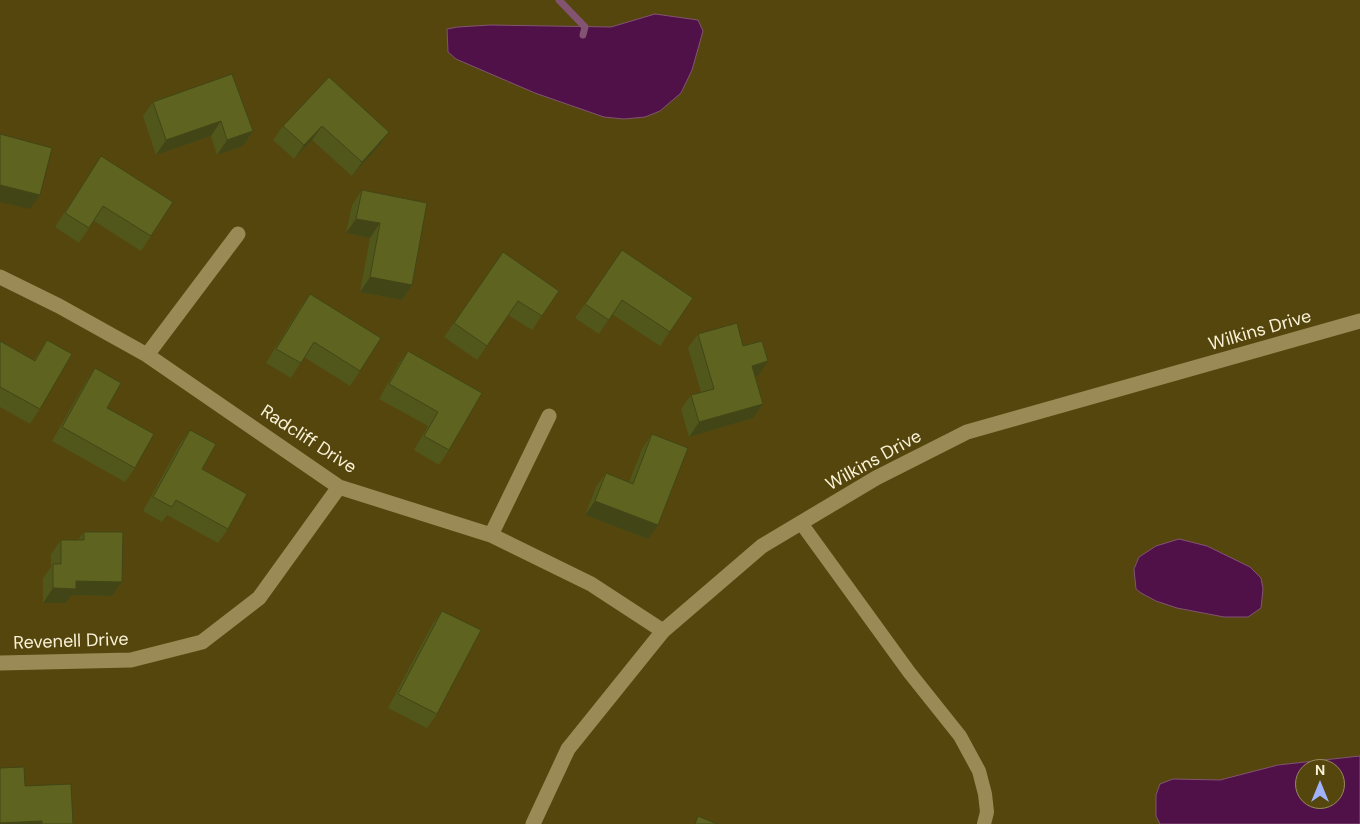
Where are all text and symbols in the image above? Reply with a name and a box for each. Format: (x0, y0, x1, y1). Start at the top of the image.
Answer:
street label: Wilkins Drive (1206, 306, 1314, 356)
street label: Radcliff Drive (256, 401, 360, 479)
street label: Wilkins Drive (822, 426, 926, 496)
street label: Revenell Drive (13, 629, 129, 655)
north arrow (1295, 759, 1345, 809)
text: N (1315, 761, 1325, 779)

